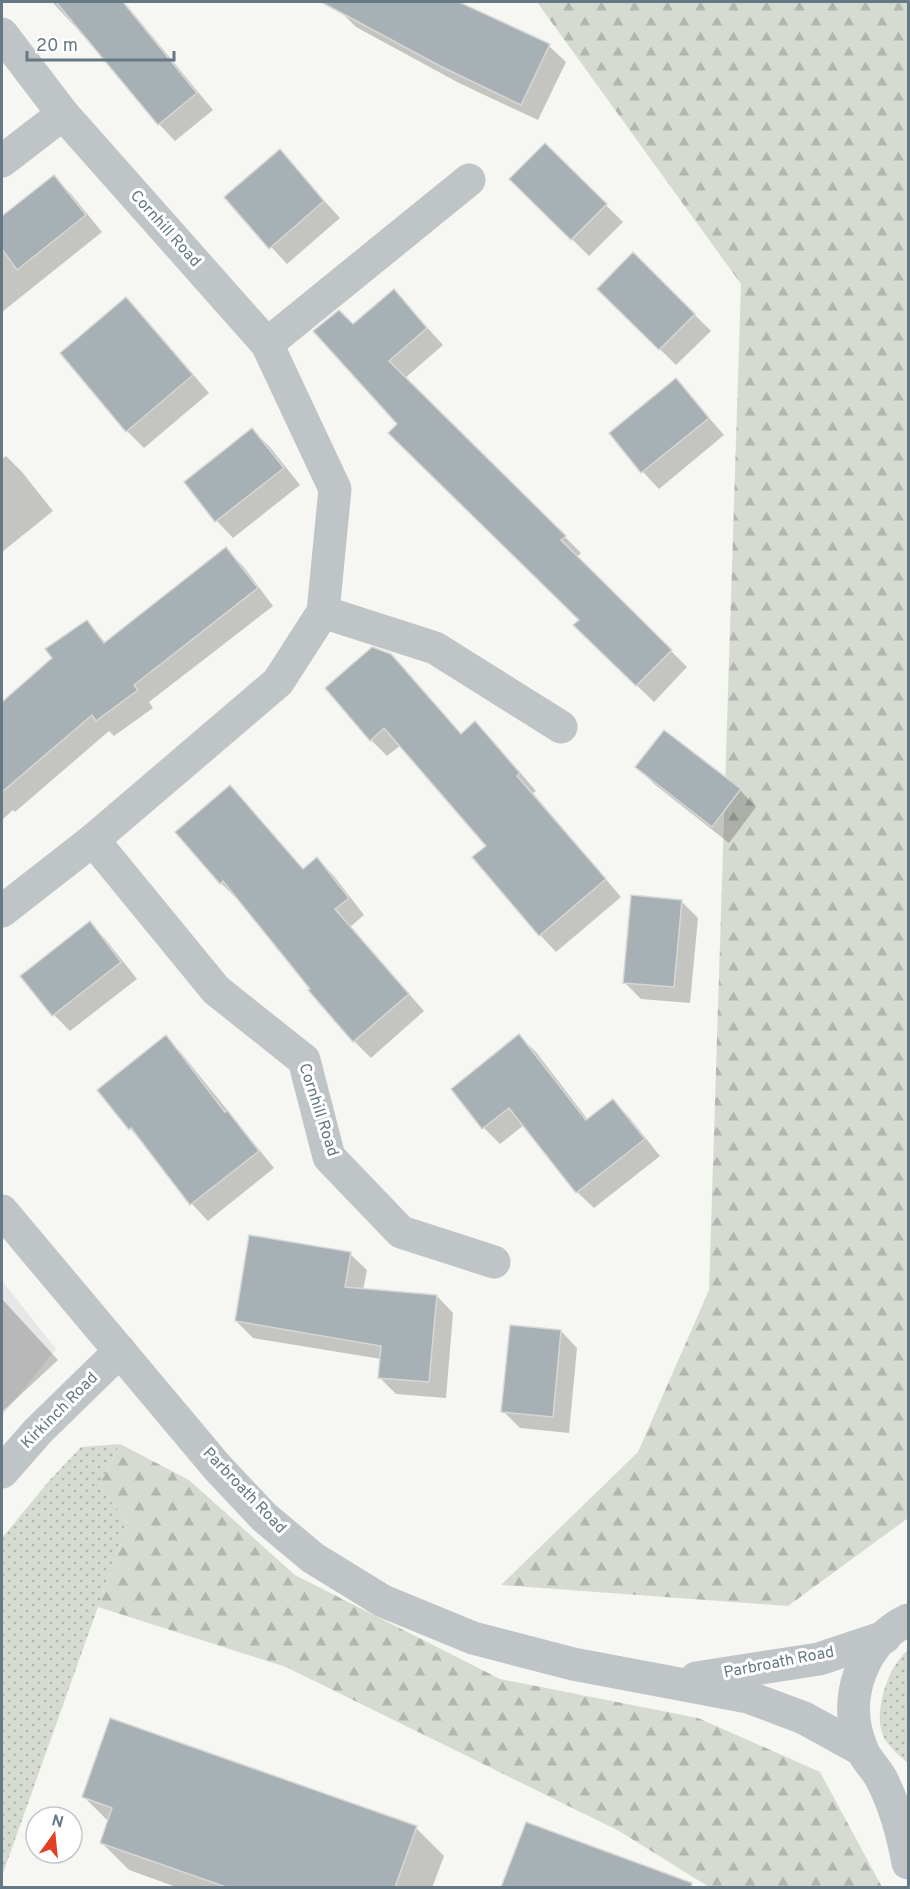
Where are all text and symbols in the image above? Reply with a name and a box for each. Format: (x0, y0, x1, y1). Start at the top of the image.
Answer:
scale bar (27, 24, 174, 62)
text: 20 m (36, 35, 78, 58)
street label: Cornhill Road (125, 186, 205, 272)
street label: Cornhill Road (294, 1061, 342, 1159)
street label: Kirkinch Road (17, 1368, 103, 1454)
street label: Parbroath Road (198, 1444, 290, 1538)
street label: Parbroath Road (722, 1642, 836, 1684)
north arrow (24, 1805, 84, 1865)
text: N (49, 1811, 66, 1834)

